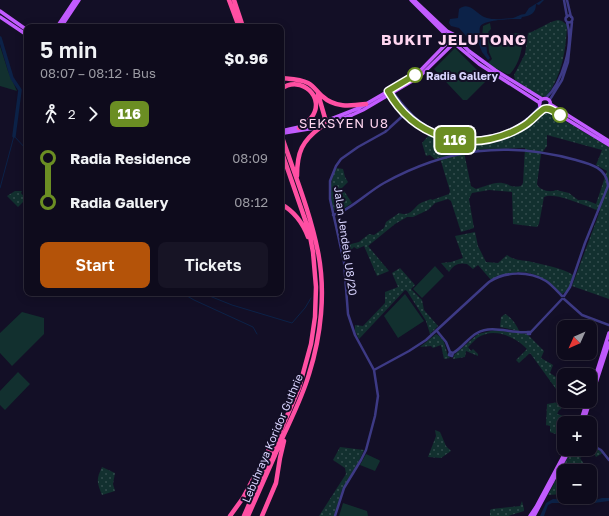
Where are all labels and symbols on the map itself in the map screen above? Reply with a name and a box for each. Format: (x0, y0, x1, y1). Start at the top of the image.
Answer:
district label: BUKIT JELUTONG (381, 30, 527, 48)
marker: Radia Gallery (407, 67, 423, 83)
place label: Radia Gallery (426, 69, 499, 82)
unlabelled marker (552, 107, 568, 123)
district label: SEKSYEN U8 (299, 115, 389, 131)
line badge: 116 (432, 127, 478, 153)
street label: Jalan Jendela U8/20 (332, 186, 360, 296)
north arrow (557, 320, 597, 360)
street label: Lebuhraya Koridor Guthrie (239, 372, 305, 504)

